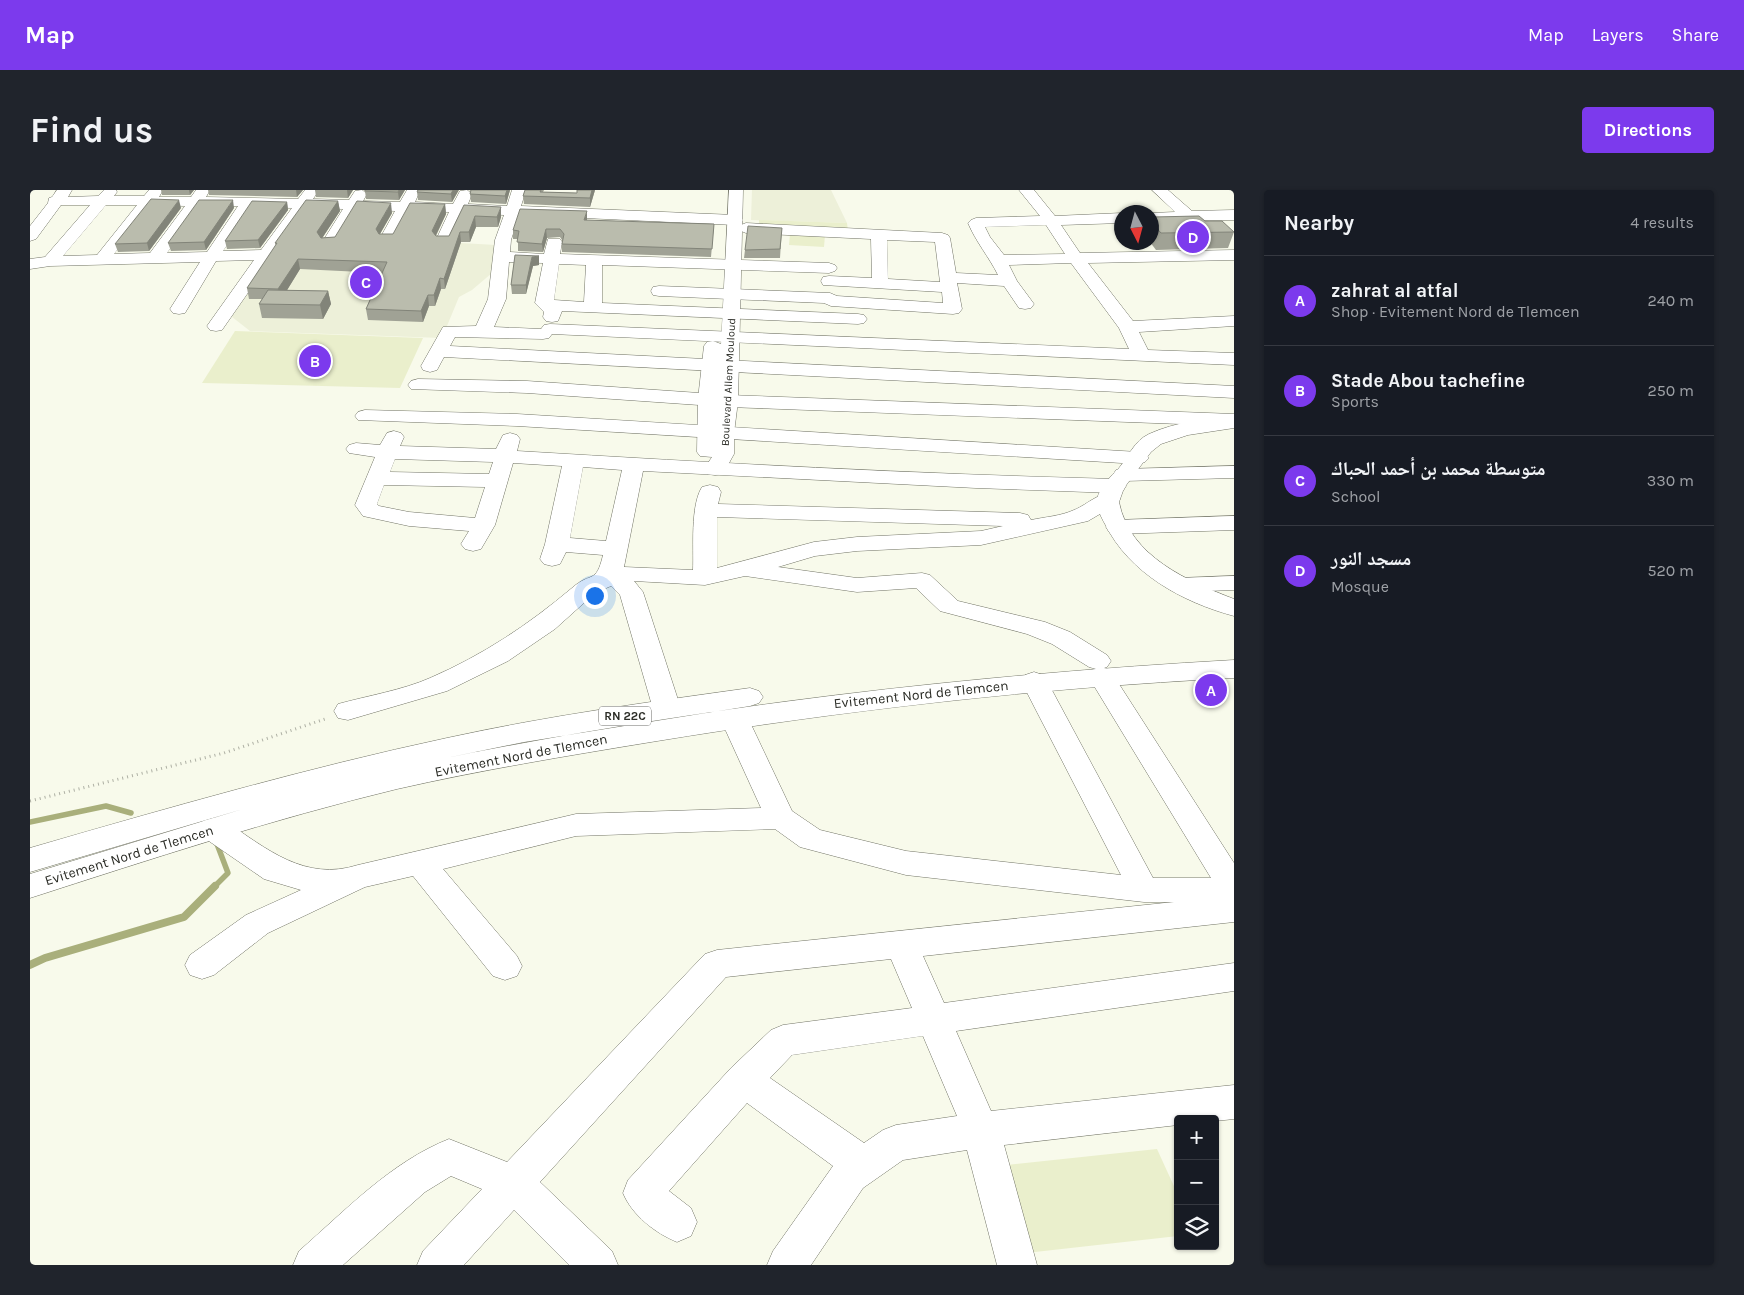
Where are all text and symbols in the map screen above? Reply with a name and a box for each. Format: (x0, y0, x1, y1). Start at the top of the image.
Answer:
text: Map (25, 21, 75, 49)
text: Map (1528, 24, 1564, 46)
text: Layers (1592, 24, 1644, 46)
text: Share (1672, 24, 1719, 46)
button: Directions (1582, 107, 1714, 153)
text: Find us (30, 110, 153, 151)
north arrow (1114, 205, 1159, 250)
text: Nearby (1284, 211, 1354, 235)
text: 4 results (1630, 213, 1694, 232)
pin: D (1177, 218, 1209, 256)
pin: C (350, 263, 382, 301)
text: zahrat al atfal (1331, 280, 1458, 302)
text: A (1295, 291, 1305, 310)
text: 240 m (1648, 291, 1694, 310)
text: Shop · Evitement Nord de Tlemcen (1331, 302, 1580, 321)
street label: Boulevard Allem Mouloud (719, 318, 738, 446)
pin: B (299, 342, 331, 380)
text: Stade Abou tachefine (1331, 370, 1525, 392)
text: B (1295, 381, 1305, 400)
text: 250 m (1647, 381, 1694, 400)
text: Sports (1331, 392, 1379, 411)
text: متوسطة محمد بن أحمد الحباك (1331, 458, 1546, 480)
text: C (1295, 471, 1305, 490)
text: 330 m (1647, 471, 1694, 490)
text: School (1331, 487, 1381, 506)
text: مسجد النور (1331, 548, 1411, 570)
text: D (1295, 561, 1305, 580)
text: 520 m (1647, 561, 1694, 580)
text: Mosque (1331, 577, 1389, 596)
your location (582, 583, 608, 609)
pin: A (1195, 671, 1227, 709)
street label: Evitement Nord de Tlemcen (833, 677, 1009, 712)
road number: RN 22C (599, 706, 651, 726)
street label: Evitement Nord de Tlemcen (433, 730, 609, 781)
street label: Evitement Nord de Tlemcen (43, 822, 216, 889)
map controls (1174, 1115, 1219, 1250)
button: + (1174, 1115, 1219, 1160)
button: − (1174, 1160, 1219, 1205)
button: layers (1174, 1205, 1219, 1250)

